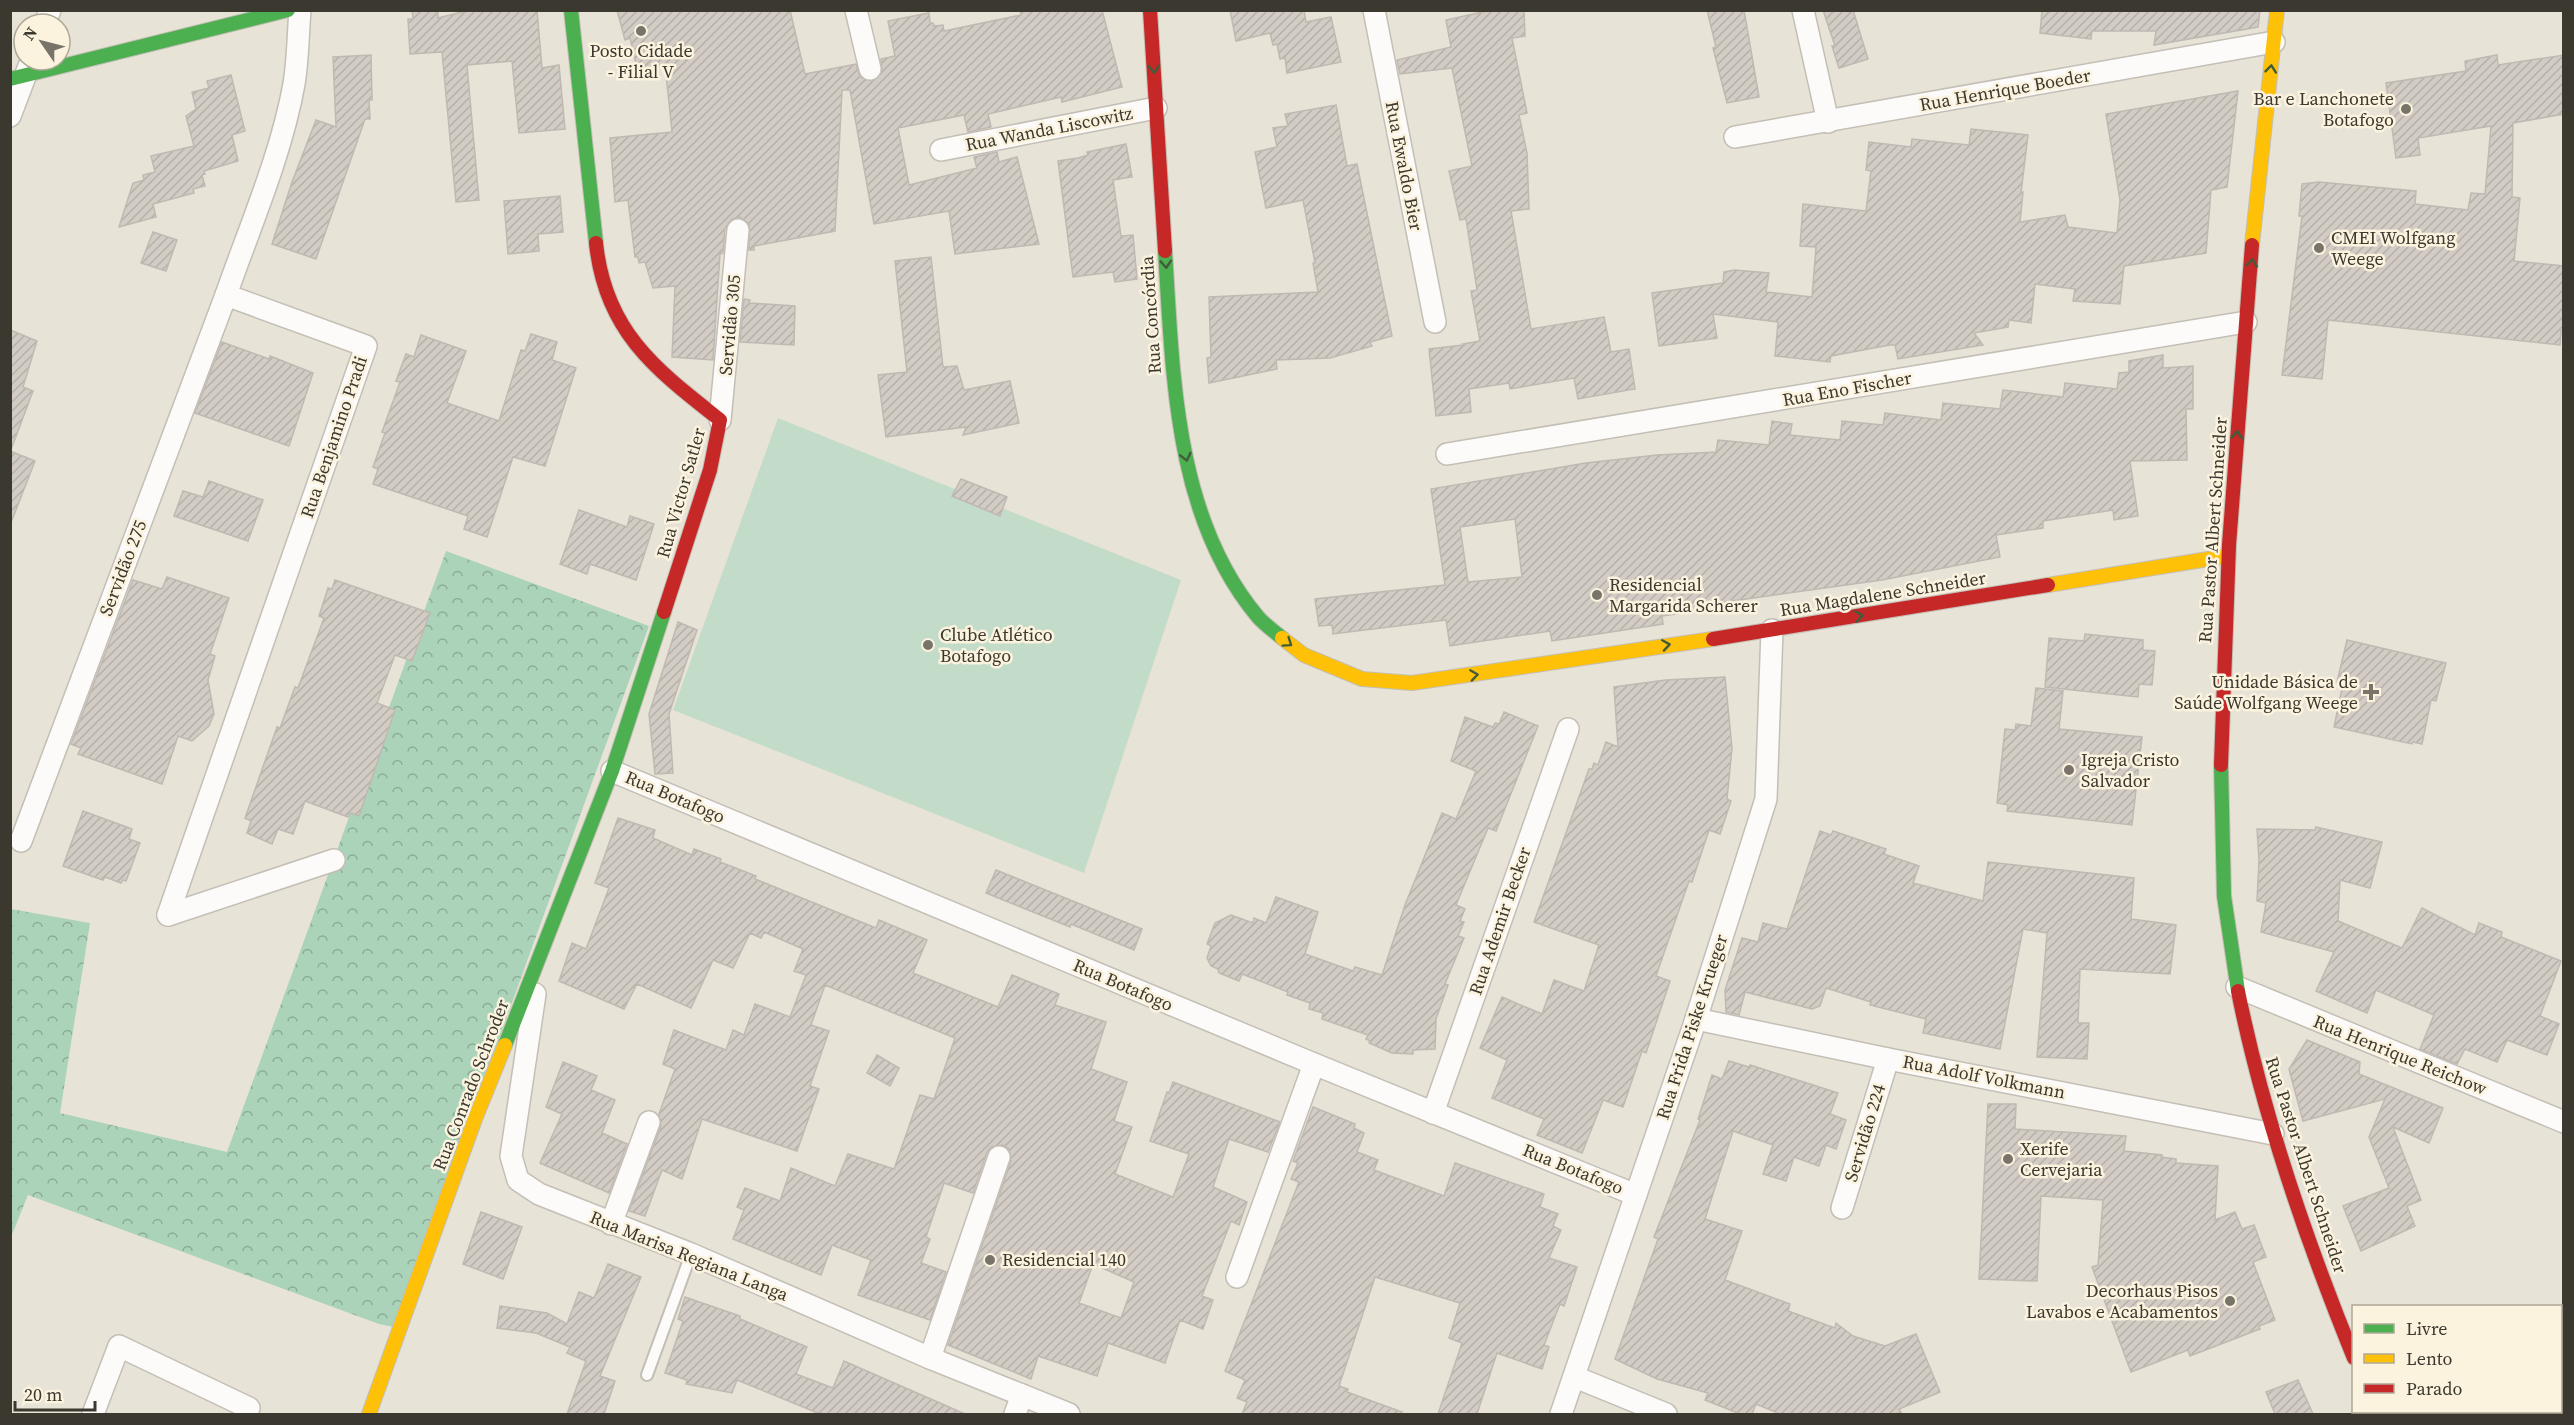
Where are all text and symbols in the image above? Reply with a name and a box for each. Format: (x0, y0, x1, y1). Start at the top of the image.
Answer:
north arrow (12, 12, 72, 72)
text: N (17, 22, 42, 44)
marker: Posto Cidade - Filial V (634, 24, 648, 38)
place label: Posto Cidade - Filial V (589, 38, 693, 84)
street label: Rua Henrique Boeder (1917, 62, 2093, 117)
one-way arrow (1147, 64, 1160, 73)
one-way arrow (2264, 65, 2277, 74)
place label: Bar e Lanchonete Botafogo (2253, 86, 2394, 132)
street label: Rua Ewaldo Bier (1380, 99, 1429, 233)
street label: Rua Wanda Liscowitz (963, 100, 1135, 157)
marker: Bar e Lanchonete Botafogo (2399, 102, 2413, 116)
place label: CMEI Wolfgang Weege (2331, 225, 2456, 271)
marker: CMEI Wolfgang Weege (2312, 241, 2326, 255)
street label: Rua Concórdia (1134, 254, 1167, 375)
one-way arrow (1159, 259, 1172, 268)
one-way arrow (2245, 259, 2257, 268)
street label: Servidão 305 (713, 274, 746, 376)
street label: Rua Benjamino Pradi (294, 352, 373, 521)
street label: Rua Eno Fischer (1780, 365, 1914, 412)
street label: Rua Pastor Albert Schneider (2192, 416, 2233, 644)
street label: Rua Victor Satler (650, 424, 711, 561)
one-way arrow (2230, 431, 2243, 440)
one-way arrow (1178, 452, 1191, 462)
street label: Servidão 275 (93, 516, 152, 619)
street label: Rua Magdalene Schneider (1778, 565, 1988, 622)
place label: Residencial Margarida Scherer (1609, 572, 1758, 618)
marker: Residencial Margarida Scherer (1590, 588, 1604, 602)
one-way arrow (1854, 610, 1864, 622)
place label: Clube Atlético Botafogo (940, 622, 1053, 668)
one-way arrow (1281, 636, 1292, 647)
marker: Clube Atlético Botafogo (921, 638, 935, 652)
one-way arrow (1662, 640, 1671, 652)
place label: Unidade Básica de Saúde Wolfgang Weege (2174, 669, 2358, 715)
one-way arrow (1469, 670, 1478, 682)
marker: Unidade Básica de Saúde Wolfgang Weege (2362, 683, 2380, 701)
place label: Igreja Cristo Salvador (2081, 747, 2180, 793)
marker: Igreja Cristo Salvador (2062, 763, 2076, 777)
street label: Rua Botafogo (621, 764, 729, 829)
street label: Rua Ademir Becker (1462, 843, 1537, 998)
street label: Rua Frida Piske Krueger (1650, 931, 1733, 1123)
street label: Rua Botafogo (1069, 952, 1177, 1017)
street label: Rua Conrado Schroder (426, 995, 515, 1174)
street label: Rua Henrique Reichow (2310, 1008, 2491, 1101)
street label: Rua Adolf Volkmann (1901, 1048, 2068, 1105)
street label: Rua Pastor Albert Schneider (2260, 1053, 2353, 1277)
street label: Servidão 224 (1838, 1081, 1891, 1185)
place label: Xerife Cervejaria (2020, 1136, 2103, 1182)
street label: Rua Botafogo (1519, 1137, 1627, 1200)
marker: Xerife Cervejaria (2001, 1152, 2015, 1166)
street label: Rua Marisa Regiana Langa (586, 1204, 793, 1307)
place label: Residencial 140 (1002, 1247, 1126, 1272)
marker: Residencial 140 (983, 1253, 997, 1267)
place label: Decorhaus Pisos Lavabos e Acabamentos (2026, 1278, 2218, 1324)
marker: Decorhaus Pisos Lavabos e Acabamentos (2223, 1294, 2237, 1308)
legend (2352, 1305, 2562, 1413)
text: Livre (2406, 1316, 2448, 1341)
text: Lento (2406, 1346, 2453, 1371)
scale bar (15, 1374, 94, 1412)
text: Parado (2406, 1376, 2462, 1401)
text: 20 m (24, 1382, 62, 1407)

